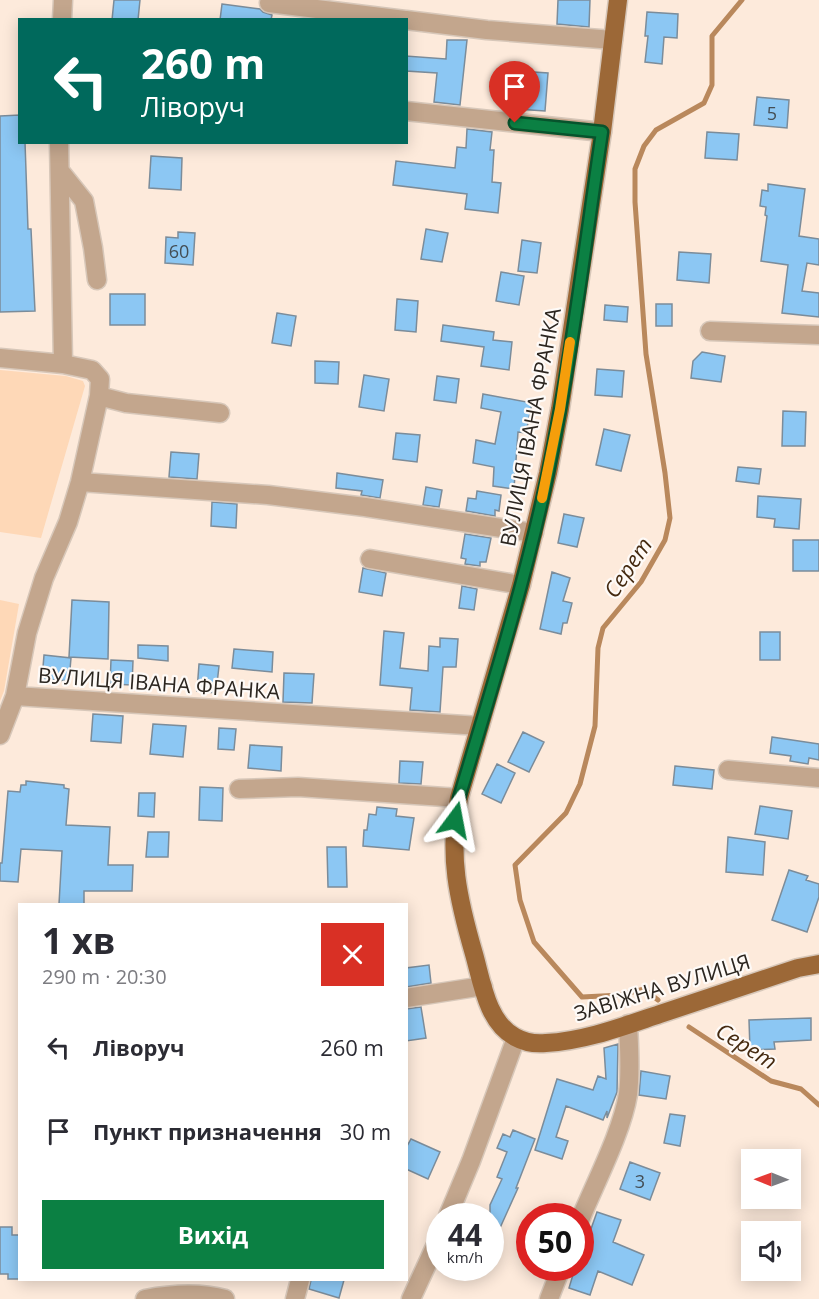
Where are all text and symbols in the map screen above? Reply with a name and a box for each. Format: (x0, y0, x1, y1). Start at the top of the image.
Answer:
text: 260 m (141, 34, 265, 91)
icon: left (42, 42, 120, 120)
pin (489, 61, 540, 123)
icon: arrive (498, 70, 531, 103)
text: Ліворуч (141, 88, 245, 125)
house number: 5 (767, 101, 777, 125)
house number: 60 (169, 239, 189, 263)
street label: ВУЛИЦЯ ІВАНА ФРАНКА (493, 305, 567, 549)
water label: Серет (596, 531, 658, 603)
street label: ВУЛИЦЯ ІВАНА ФРАНКА (37, 661, 282, 705)
position arrow (423, 788, 487, 852)
text: 1 хв (42, 916, 115, 965)
button: close (321, 923, 384, 986)
street label: ЗАВІЖНА ВУЛИЦЯ (570, 947, 754, 1027)
text: 290 m · 20:30 (42, 963, 167, 990)
water label: Серет (711, 1015, 783, 1075)
icon: left (42, 1031, 75, 1064)
text: Ліворуч (93, 1032, 184, 1062)
text: 260 m (320, 1032, 384, 1062)
icon: arrive (42, 1115, 75, 1148)
text: Пункт призначення (93, 1116, 322, 1146)
text: 30 m (340, 1116, 391, 1146)
north arrow (741, 1149, 801, 1209)
map controls (741, 1149, 801, 1281)
house number: 3 (635, 1169, 645, 1193)
button: Вихід (42, 1200, 384, 1269)
speed limit sign: 50 (516, 1203, 594, 1281)
text: 44 (448, 1214, 482, 1255)
button: sound (741, 1221, 801, 1281)
text: km/h (447, 1247, 483, 1267)

